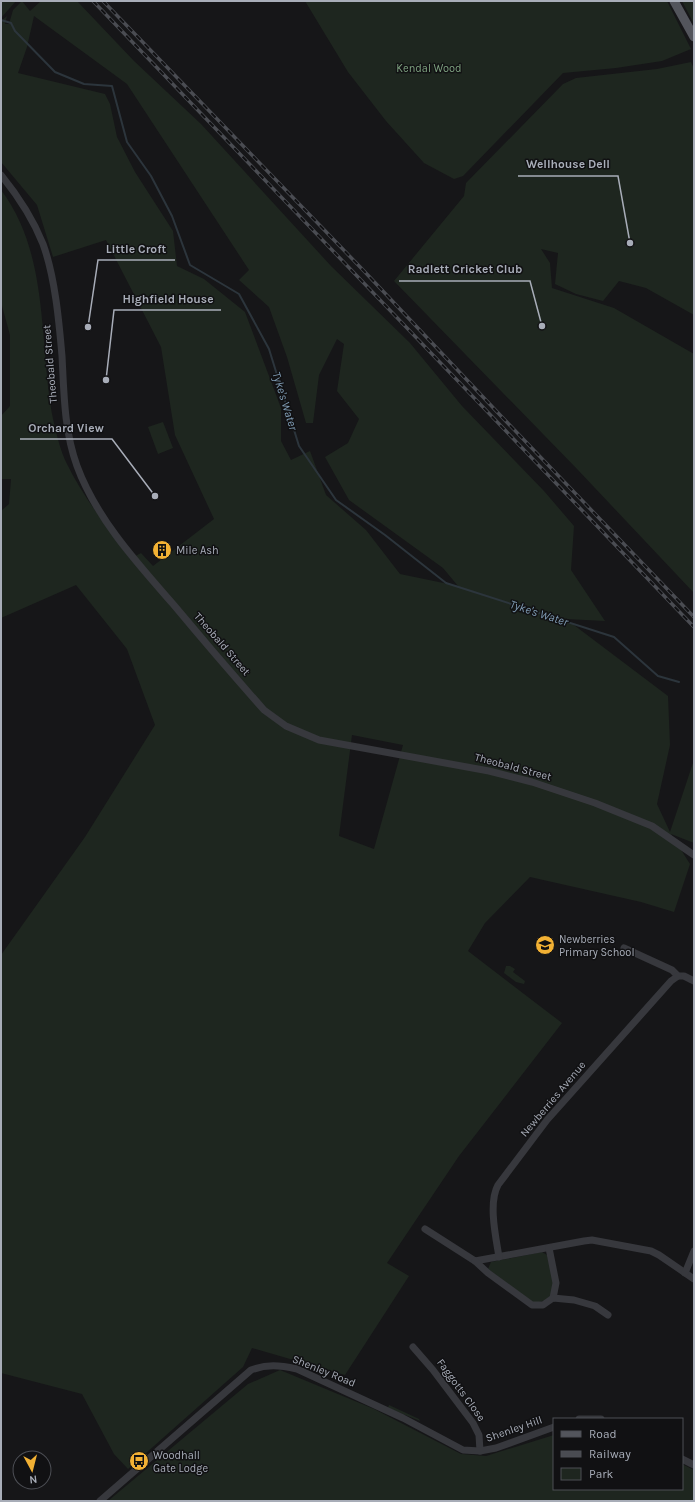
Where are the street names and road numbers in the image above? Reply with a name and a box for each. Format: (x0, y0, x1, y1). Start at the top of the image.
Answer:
street label: Theobald Street (40, 324, 60, 404)
street label: Theobald Street (191, 610, 253, 678)
street label: Theobald Street (473, 751, 553, 783)
street label: Newberries Avenue (518, 1058, 589, 1139)
street label: Shenley Road (290, 1352, 358, 1390)
street label: Faggotts Close (434, 1356, 488, 1424)
street label: Shenley Hill (484, 1413, 544, 1445)

